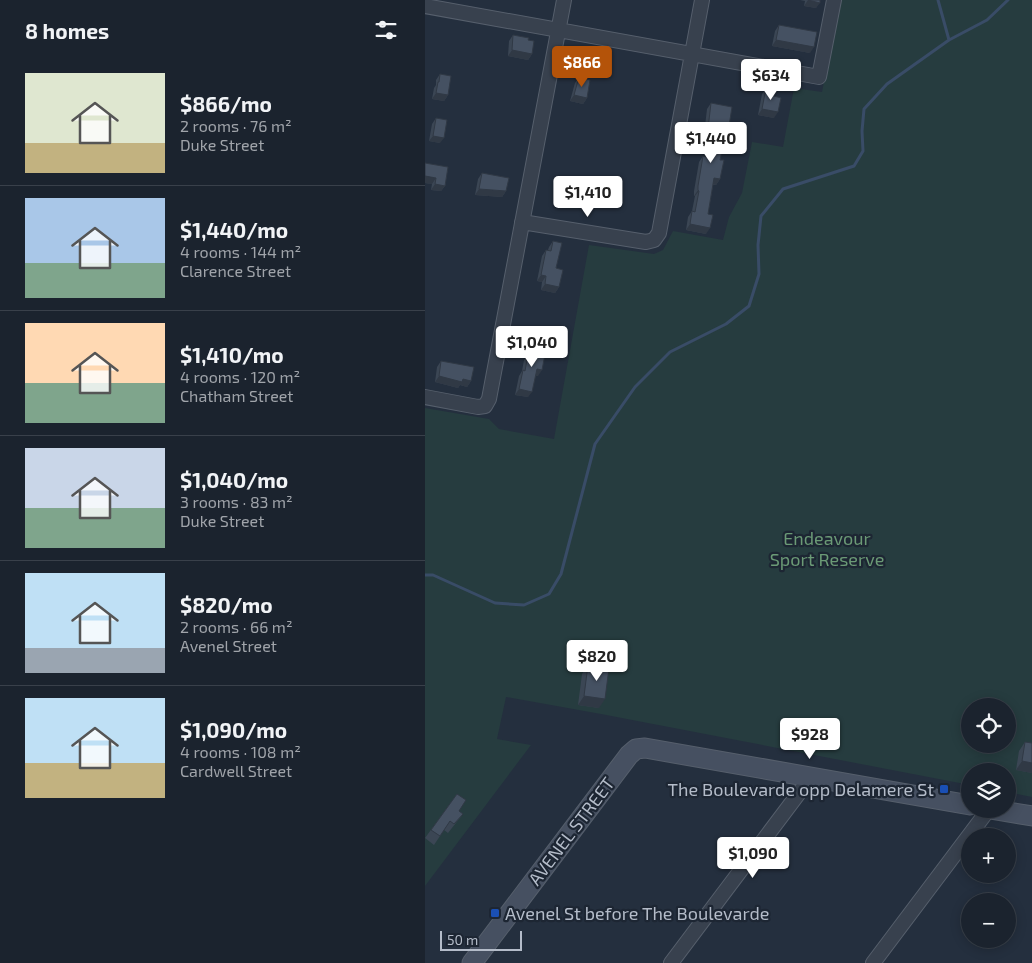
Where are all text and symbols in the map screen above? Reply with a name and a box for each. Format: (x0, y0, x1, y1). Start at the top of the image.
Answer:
icon: filters (372, 16, 400, 44)
text: 8 homes (25, 18, 109, 43)
pin: $866 (552, 46, 612, 88)
text: $866 (563, 52, 601, 71)
pin: $634 (741, 58, 801, 101)
text: $634 (752, 65, 790, 84)
text: $866/mo (180, 91, 272, 116)
icon: home (65, 93, 125, 153)
text: 2 rooms · 76 m² (180, 116, 292, 135)
pin: $1,440 (670, 121, 752, 164)
text: $1,440 (686, 128, 736, 147)
text: Duke Street (180, 135, 264, 154)
pin: $1,410 (547, 176, 629, 218)
text: $1,410 (564, 182, 612, 201)
text: $1,440/mo (180, 217, 288, 242)
icon: home (65, 218, 125, 278)
text: 4 rooms · 144 m² (180, 242, 301, 261)
text: Clarence Street (180, 261, 291, 280)
pin: $1,040 (491, 326, 573, 368)
text: $1,040 (507, 332, 557, 351)
text: $1,410/mo (180, 342, 284, 367)
icon: home (65, 343, 125, 403)
text: 4 rooms · 120 m² (180, 367, 300, 386)
text: Chatham Street (180, 386, 293, 405)
text: $1,040/mo (180, 467, 288, 492)
icon: home (65, 468, 125, 528)
text: 3 rooms · 83 m² (180, 492, 293, 511)
text: Duke Street (180, 511, 264, 530)
park label: Endeavour Sport Reserve (770, 527, 884, 570)
text: $820/mo (180, 592, 273, 617)
icon: home (65, 593, 125, 653)
text: 2 rooms · 66 m² (180, 617, 293, 636)
text: Avenel Street (180, 636, 277, 655)
pin: $820 (567, 640, 627, 682)
text: $820 (578, 646, 616, 665)
map controls (961, 698, 1016, 948)
button: locate (961, 698, 1016, 753)
text: $1,090/mo (180, 717, 287, 742)
icon: home (65, 718, 125, 778)
pin: $928 (780, 718, 840, 760)
text: $928 (791, 724, 829, 743)
text: 4 rooms · 108 m² (180, 742, 301, 761)
text: Cardwell Street (180, 761, 292, 780)
button: layers (961, 763, 1016, 818)
street label: AVENEL STREET (523, 772, 619, 889)
place label: The Boulevarde opp Delamere St (668, 778, 934, 800)
marker: The Boulevarde opp Delamere St (938, 783, 950, 795)
button: + (961, 828, 1016, 883)
pin: $1,090 (712, 836, 794, 879)
text: $1,090 (728, 843, 778, 862)
button: − (961, 893, 1016, 948)
place label: Avenel St before The Boulevarde (505, 902, 769, 924)
marker: Avenel St before The Boulevarde (489, 907, 501, 919)
scale bar (440, 928, 523, 951)
text: 50 m (447, 931, 478, 948)

